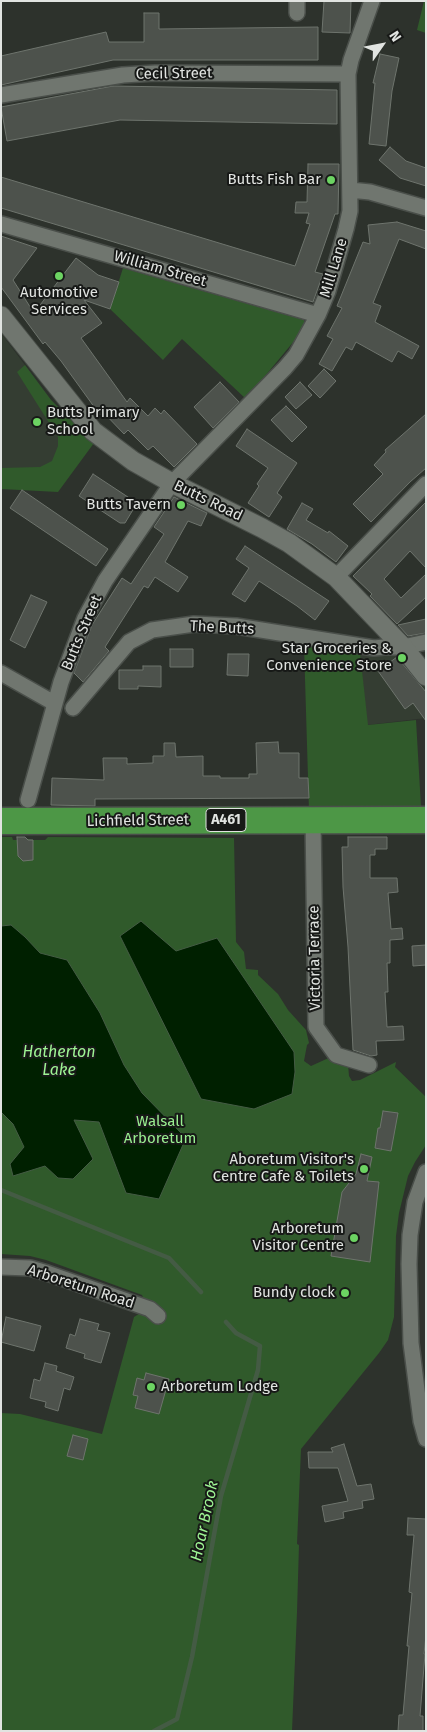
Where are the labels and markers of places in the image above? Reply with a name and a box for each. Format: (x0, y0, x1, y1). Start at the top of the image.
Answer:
place label: Butts Fish Bar (227, 171, 321, 189)
marker: Butts Fish Bar (325, 174, 337, 186)
marker: Automotive Services (53, 270, 65, 282)
place label: Automotive Services (20, 284, 98, 319)
place label: Butts Primary School (47, 404, 139, 439)
marker: Butts Primary School (31, 416, 43, 428)
place label: Butts Tavern (86, 496, 171, 514)
marker: Butts Tavern (175, 499, 187, 511)
place label: Star Groceries & Convenience Store (266, 640, 392, 675)
marker: Star Groceries & Convenience Store (396, 652, 408, 664)
place label: Aboretum Visitor's Centre Cafe & Toilets (213, 1151, 354, 1186)
marker: Aboretum Visitor's Centre Cafe & Toilets (358, 1163, 370, 1175)
place label: Arboretum Visitor Centre (252, 1220, 344, 1255)
marker: Arboretum Visitor Centre (348, 1232, 360, 1244)
place label: Bundy clock (253, 1284, 335, 1302)
marker: Bundy clock (339, 1287, 351, 1299)
place label: Arboretum Lodge (161, 1378, 278, 1396)
marker: Arboretum Lodge (145, 1381, 157, 1393)

